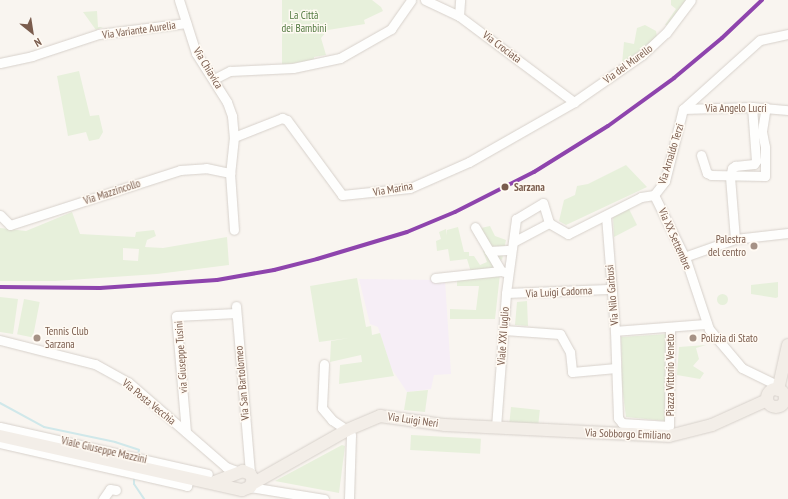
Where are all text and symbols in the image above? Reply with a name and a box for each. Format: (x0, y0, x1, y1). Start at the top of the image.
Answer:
park label: La Città dei Bambini (281, 9, 327, 35)
north arrow (12, 12, 52, 52)
street label: Via Variante Aurelia (101, 18, 177, 42)
street label: Via Crociata (480, 28, 524, 66)
text: N (32, 35, 44, 50)
street label: Via del Murello (601, 42, 655, 86)
street label: Via Chiavica (191, 45, 225, 91)
street label: Via Angelo Lucri (705, 101, 767, 115)
street label: Via Arnaldo Terzi (655, 122, 687, 186)
street label: Via Mazzincollo (82, 177, 142, 207)
street label: Via Marina (372, 179, 414, 199)
place label: Sarzana (514, 180, 545, 194)
marker: Sarzana (499, 181, 511, 193)
street label: Via XX Settembre (655, 206, 695, 272)
place label: Palestra del centro (708, 233, 746, 259)
marker: Palestra del centro (749, 241, 759, 251)
street label: Via Nilo Garbusi (603, 264, 621, 326)
street label: Via Luigi Cadorna (526, 284, 592, 300)
street label: Viale XXI luglio (494, 306, 512, 366)
street label: via Giuseppe Tusini (172, 320, 190, 394)
place label: Tennis Club Sarzana (45, 325, 89, 351)
place label: Polizia di Stato (701, 331, 758, 345)
marker: Tennis Club Sarzana (32, 333, 42, 343)
street label: Piazza Vittorio Veneto (663, 333, 677, 417)
marker: Polizia di Stato (688, 333, 698, 343)
street label: Via San Bartolomeo (232, 345, 252, 421)
street label: Via Posta Vecchia (119, 376, 179, 428)
street label: Via Luigi Neri (387, 410, 439, 430)
street label: Via Sobborgo Emiliano (585, 426, 671, 442)
street label: Viale Giuseppe Mazzini (60, 434, 148, 466)

